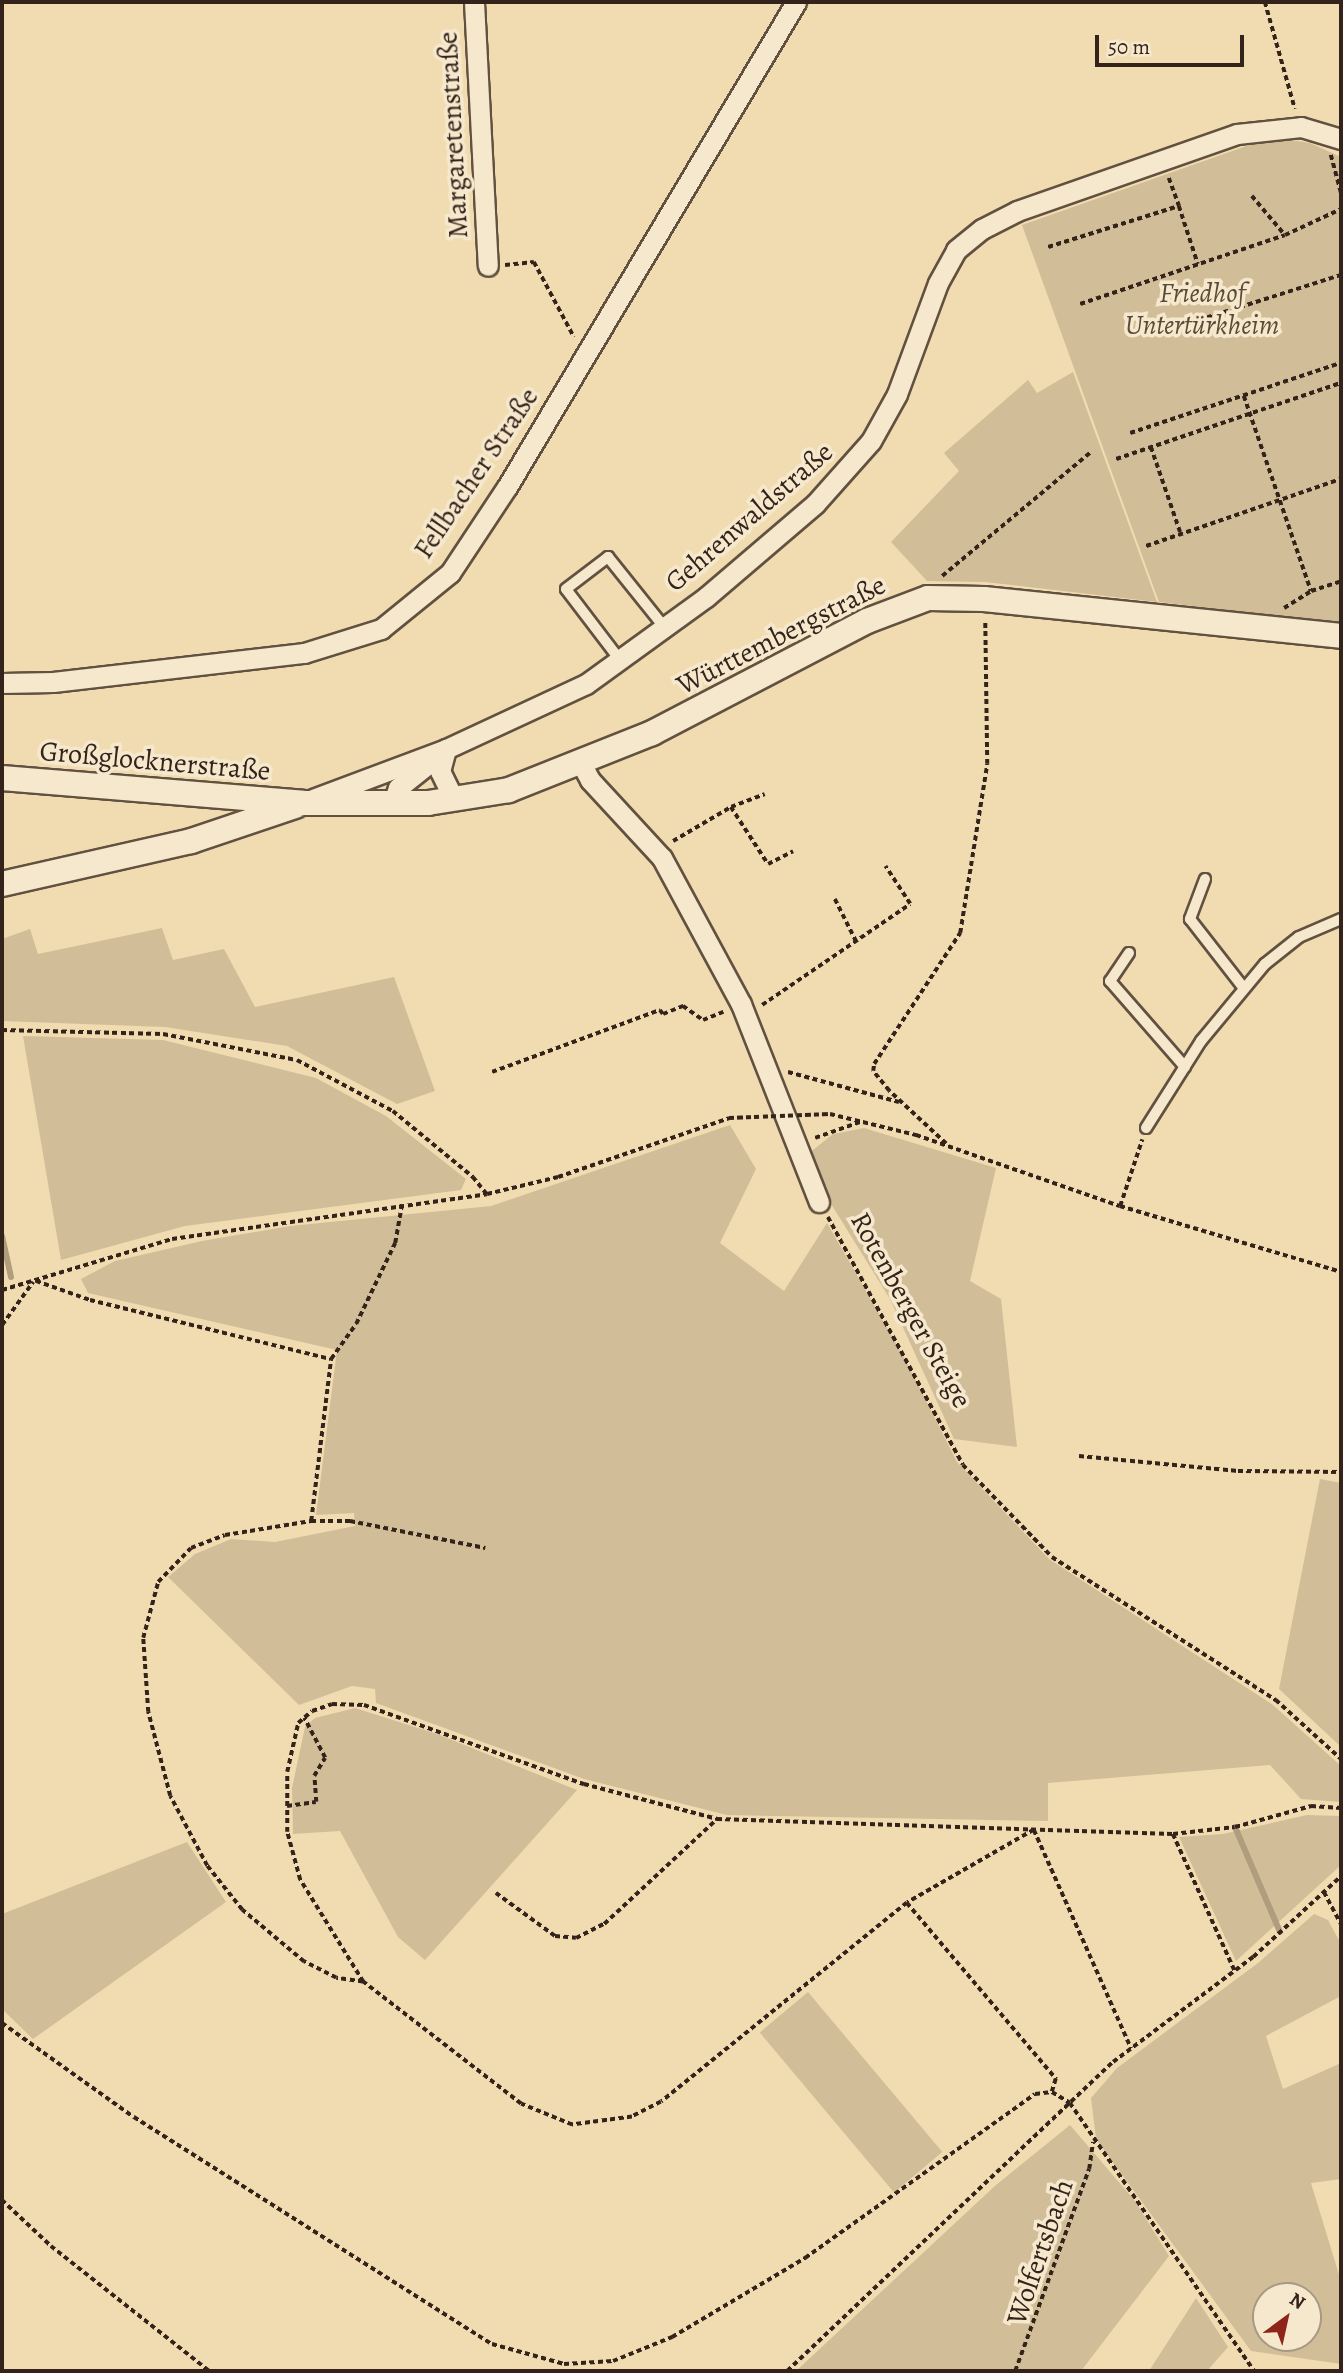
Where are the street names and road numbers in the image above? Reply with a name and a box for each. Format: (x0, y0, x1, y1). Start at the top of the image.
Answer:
street label: Margaretenstraße (431, 31, 475, 239)
street label: Fellbacher Straße (406, 381, 546, 565)
street label: Gehrenwaldstraße (658, 435, 840, 599)
street label: Württembergstraße (671, 568, 891, 702)
street label: Großglocknerstraße (38, 734, 272, 788)
street label: Rotenberger Steige (843, 1206, 979, 1414)
street label: Wolfertsbach (999, 2175, 1081, 2329)

